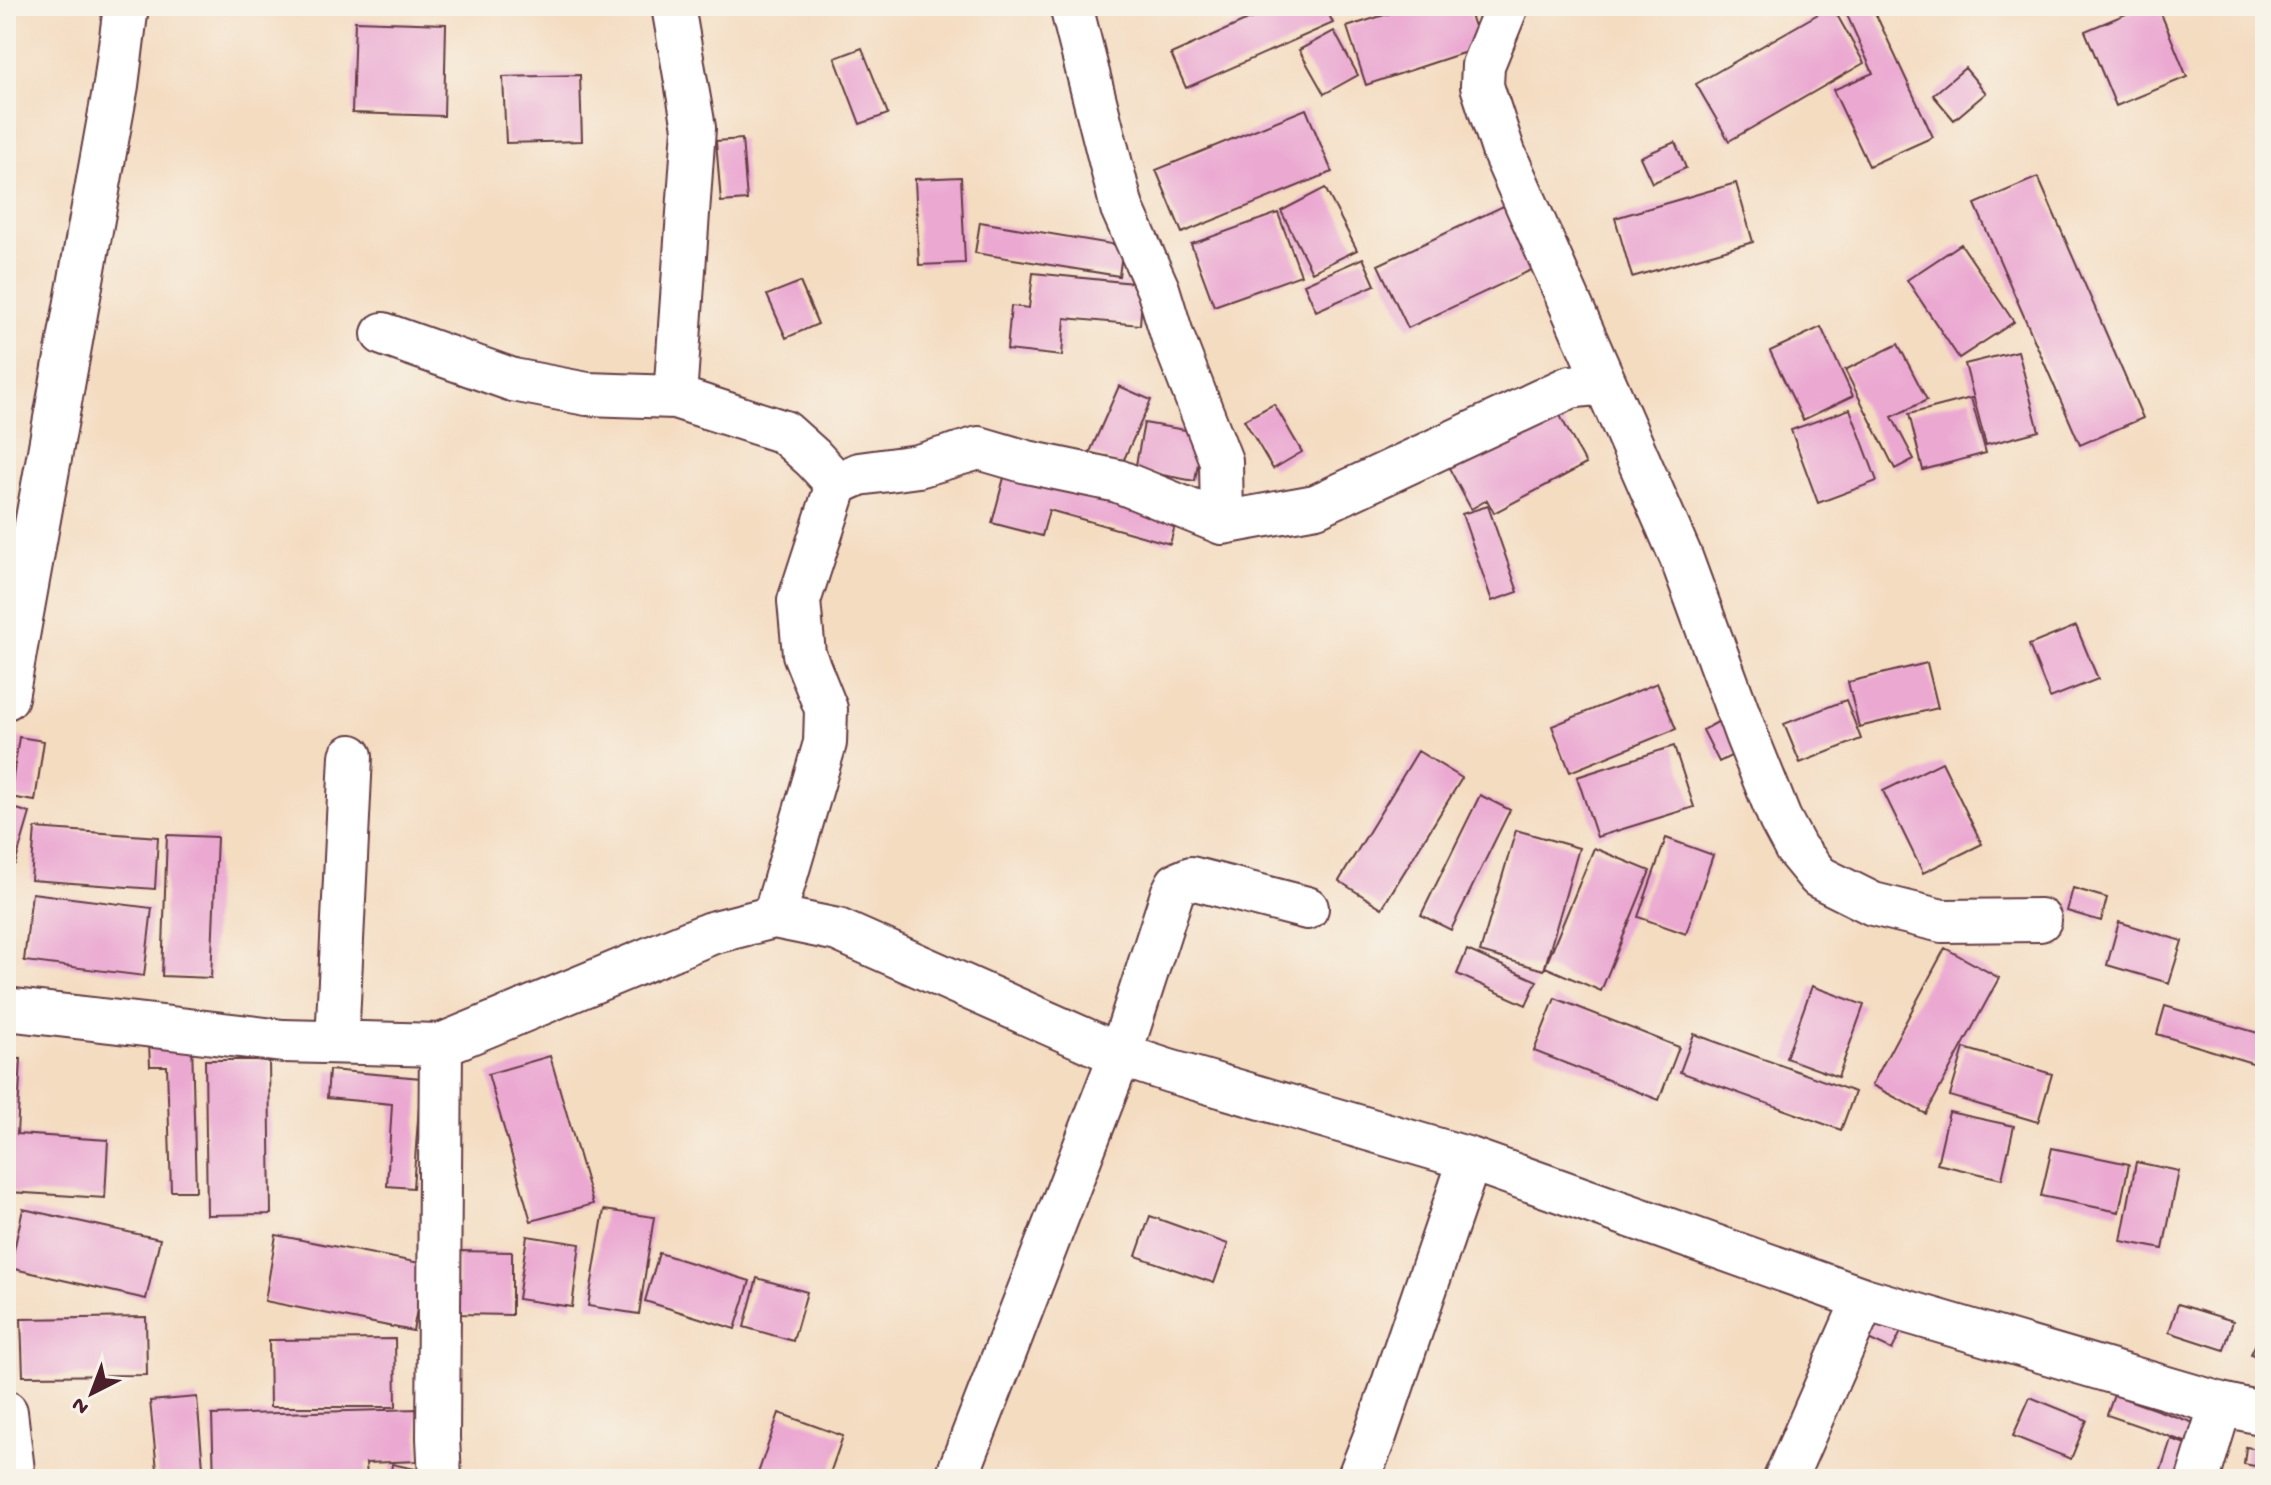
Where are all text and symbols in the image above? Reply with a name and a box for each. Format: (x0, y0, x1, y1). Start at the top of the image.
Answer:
north arrow (52, 1353, 132, 1433)
text: N (67, 1390, 95, 1419)

